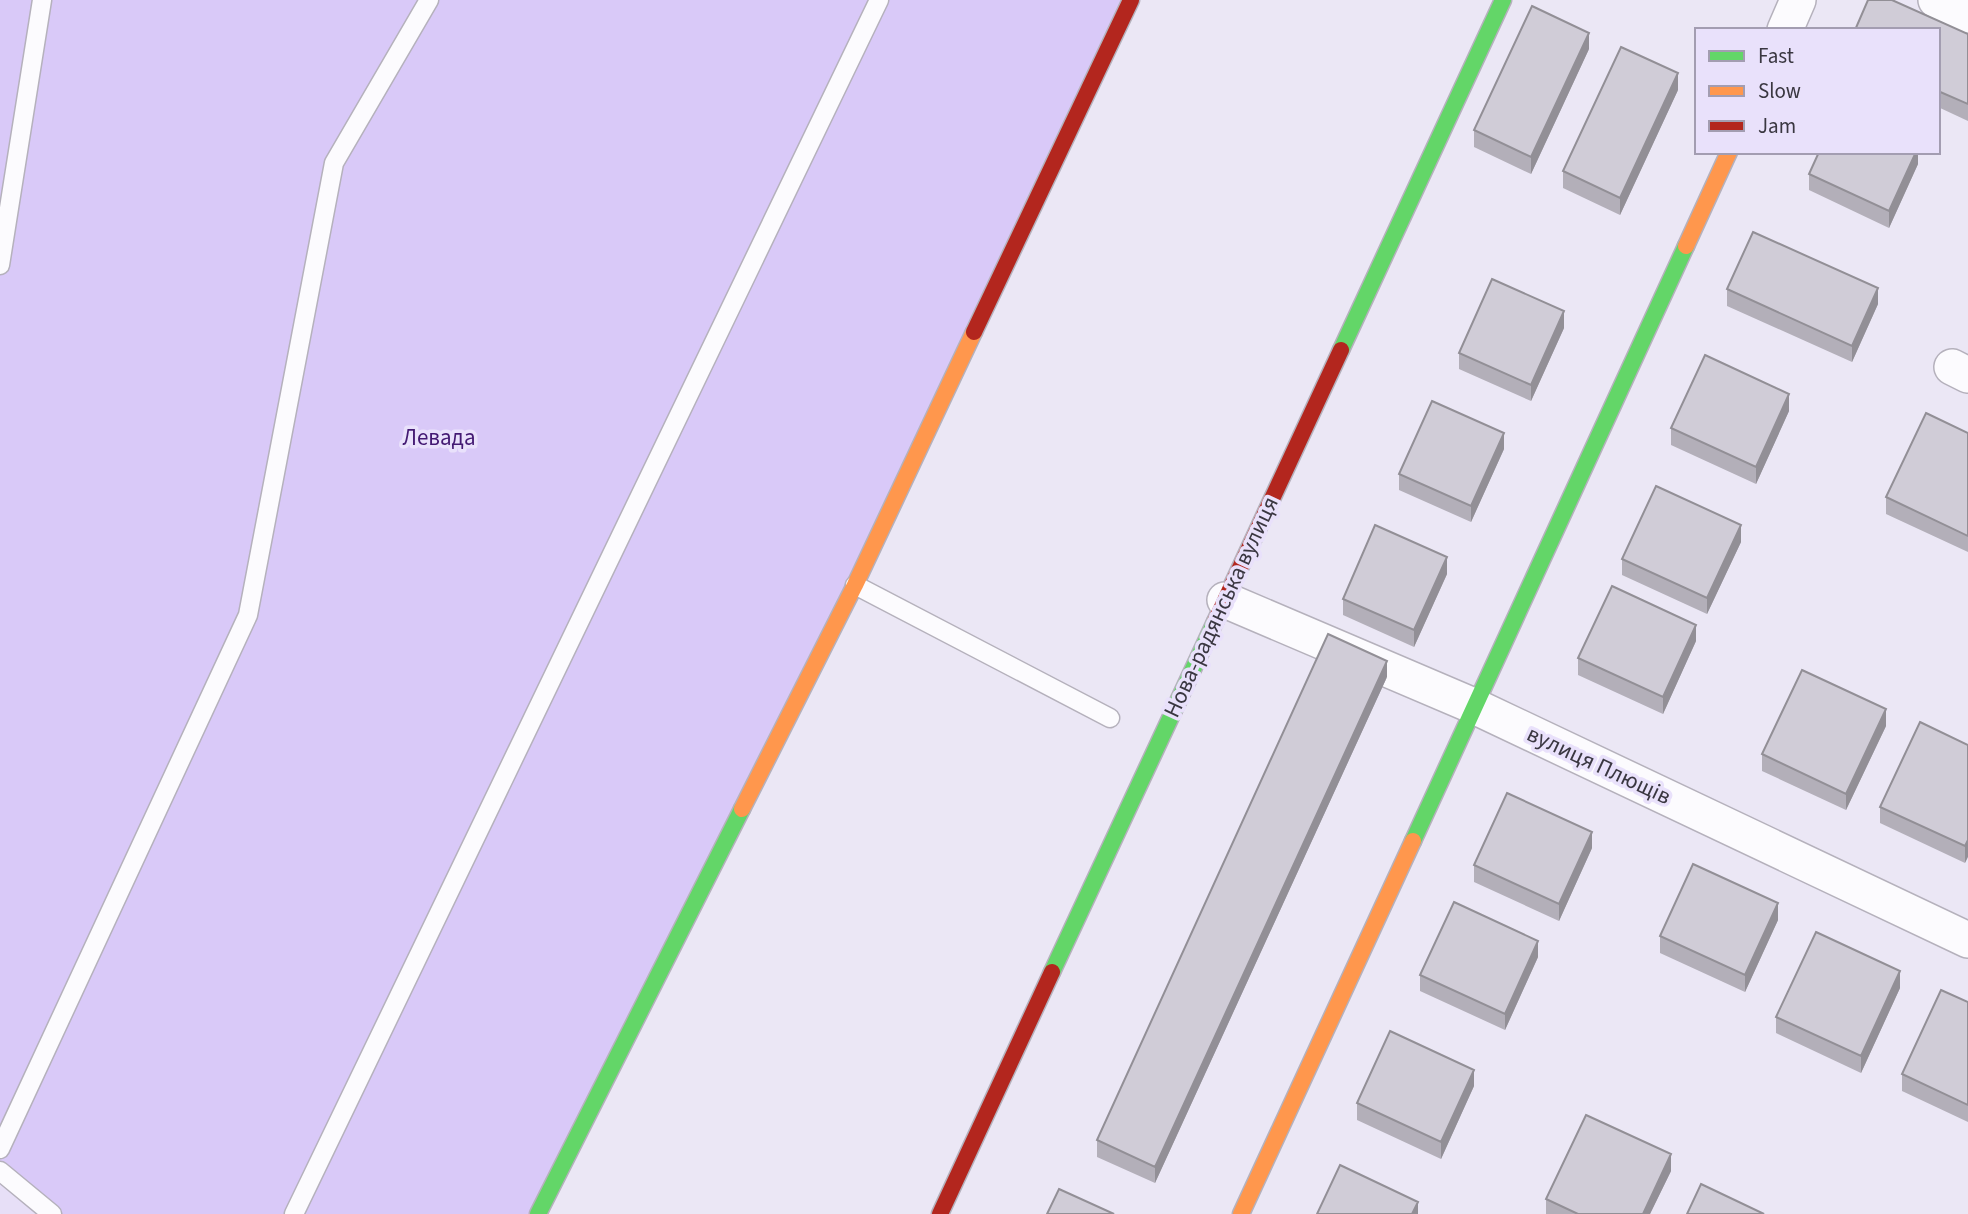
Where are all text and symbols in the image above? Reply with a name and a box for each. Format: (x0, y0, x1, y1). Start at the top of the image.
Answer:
legend (1695, 28, 1940, 154)
text: Fast (1758, 41, 1794, 71)
text: Slow (1758, 76, 1801, 106)
text: Jam (1758, 111, 1796, 141)
park label: Левада (402, 421, 476, 454)
street label: Нова-радянська вулиця (1155, 491, 1287, 723)
street label: вулиця Плющів (1522, 717, 1676, 813)

